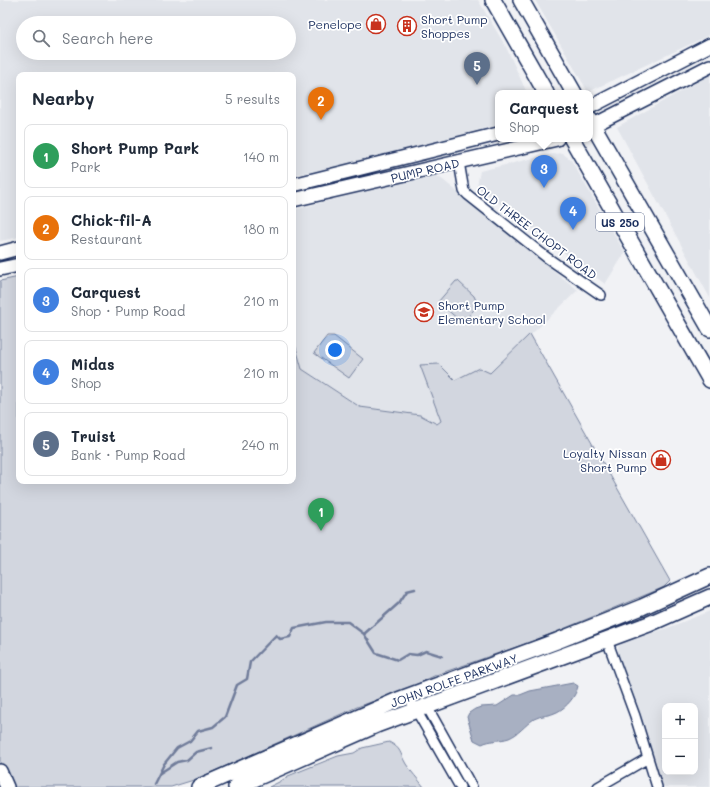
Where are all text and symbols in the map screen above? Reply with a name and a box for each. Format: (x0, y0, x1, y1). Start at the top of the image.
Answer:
place label: Short Pump Shoppes (421, 11, 488, 41)
shop icon: Penelope (365, 13, 387, 35)
building icon: Short Pump Shoppes (396, 15, 418, 37)
search box (16, 16, 296, 60)
place label: Penelope (308, 16, 362, 32)
icon: search (30, 27, 52, 49)
text: Search here (62, 28, 153, 48)
pin: 5 (464, 52, 490, 85)
text: Nearby (32, 87, 94, 109)
pin: 2 (308, 87, 334, 120)
text: 5 results (225, 90, 280, 107)
popup (495, 90, 593, 142)
text: Carquest (509, 98, 579, 118)
text: Shop (509, 118, 540, 135)
text: Short Pump Park (71, 138, 199, 158)
text: 1 (43, 148, 49, 165)
text: 140 m (243, 148, 279, 165)
street label: PUMP ROAD (389, 154, 461, 186)
pin: 3 (531, 155, 557, 188)
text: Park (71, 158, 100, 175)
street label: OLD THREE CHOPT ROAD (474, 181, 600, 283)
pin: 4 (560, 197, 586, 230)
text: Chick-fil-A (71, 210, 152, 230)
road number: US 250 (596, 213, 644, 231)
text: 2 (42, 220, 50, 237)
text: 180 m (243, 220, 279, 237)
text: Restaurant (71, 230, 142, 247)
text: Carquest (71, 282, 141, 302)
text: 3 (42, 292, 50, 309)
text: 210 m (243, 292, 279, 309)
place label: Short Pump Elementary School (438, 297, 546, 327)
school or university icon: Short Pump Elementary School (413, 301, 435, 323)
text: Shop · Pump Road (71, 302, 185, 319)
your location (325, 340, 345, 360)
text: Midas (71, 354, 114, 374)
text: 4 (42, 364, 50, 381)
text: 210 m (243, 364, 279, 381)
text: Shop (71, 374, 101, 391)
text: Truist (71, 426, 116, 446)
text: 5 (42, 436, 50, 453)
text: 240 m (242, 436, 279, 453)
place label: Loyalty Nissan Short Pump (563, 445, 647, 475)
text: Bank · Pump Road (71, 446, 185, 463)
shop icon: Loyalty Nissan Short Pump (650, 449, 672, 471)
pin: 1 (308, 498, 334, 531)
street label: JOHN ROLFE PARKWAY (388, 649, 520, 711)
map controls (662, 703, 698, 775)
button: + (662, 703, 698, 739)
button: − (662, 739, 698, 775)

